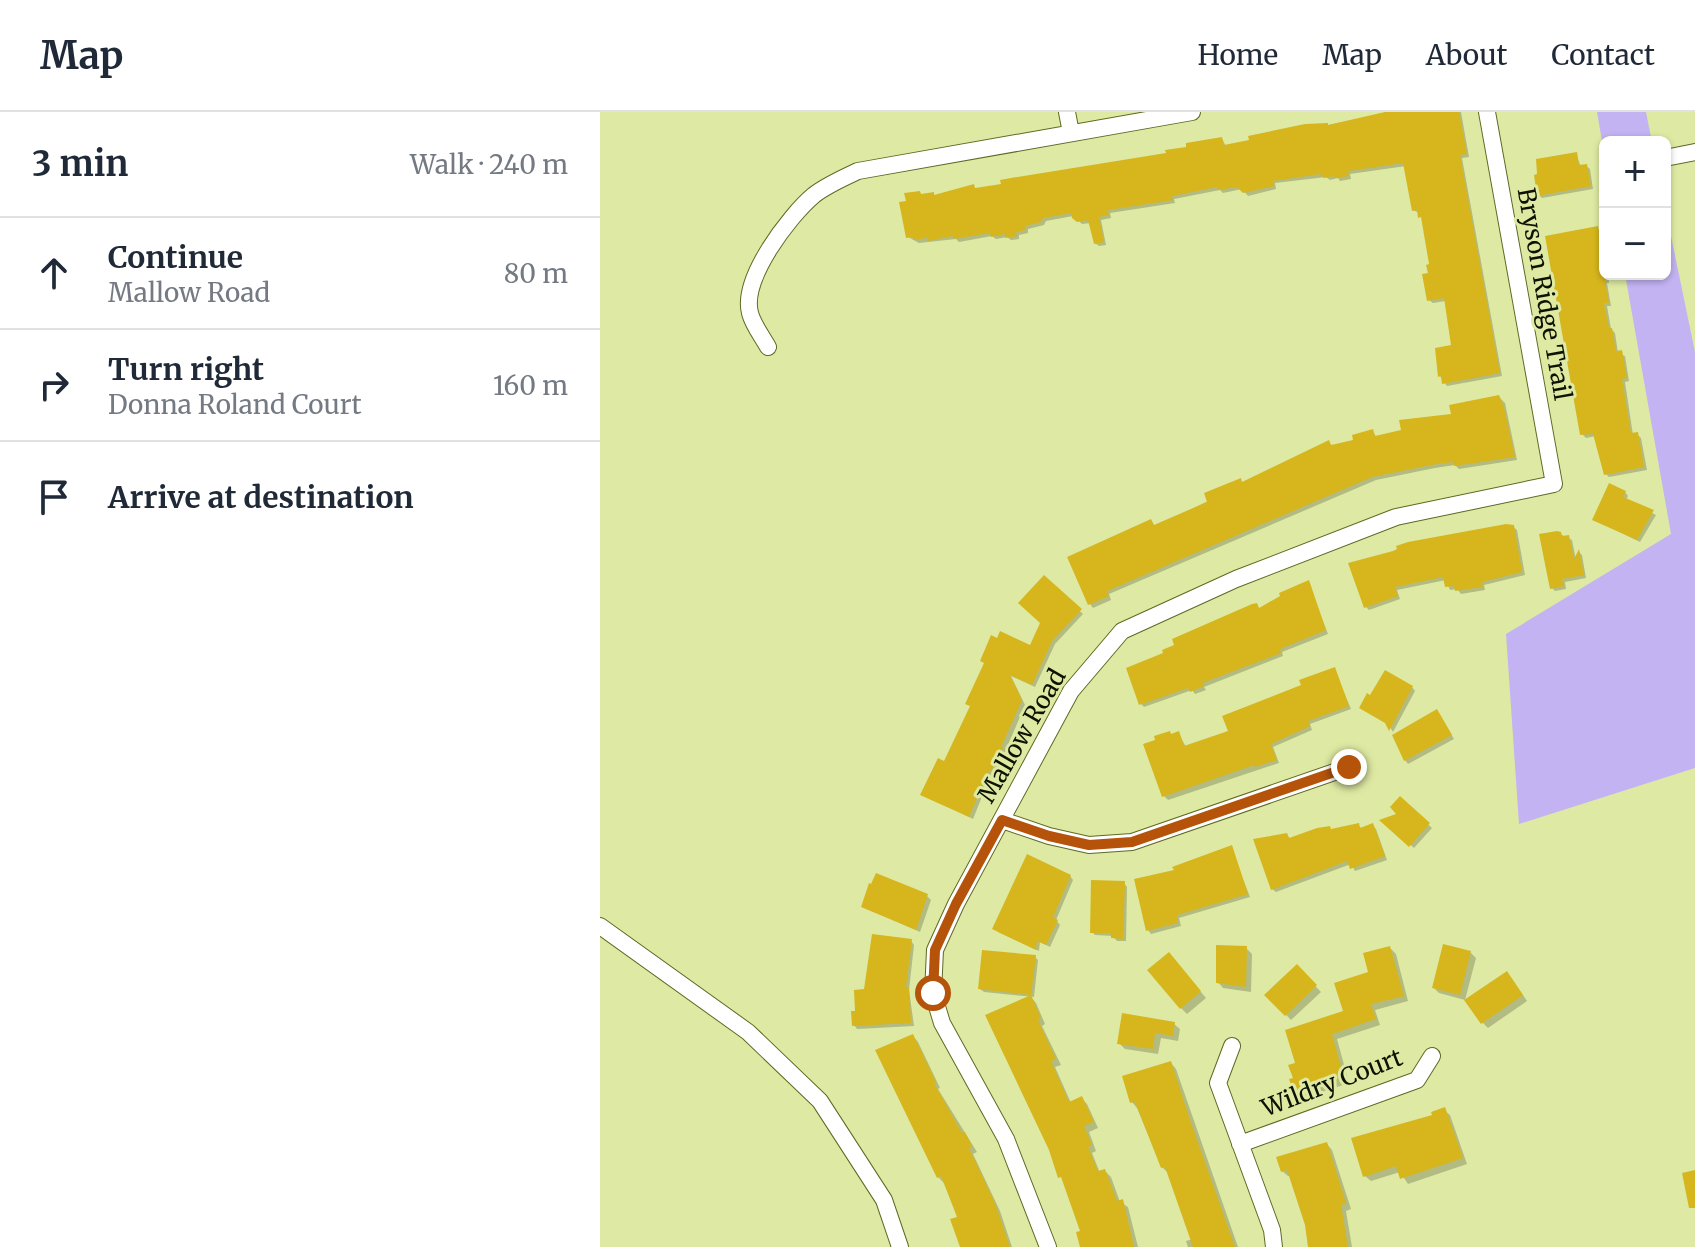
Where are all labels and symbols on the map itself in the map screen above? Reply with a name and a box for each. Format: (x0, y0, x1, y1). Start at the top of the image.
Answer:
street label: Bryson Ridge Trail (1511, 185, 1578, 402)
street label: Mallow Road (971, 663, 1072, 808)
route end (1331, 749, 1367, 785)
route start (915, 975, 951, 1011)
street label: Wildry Court (1256, 1041, 1407, 1124)

